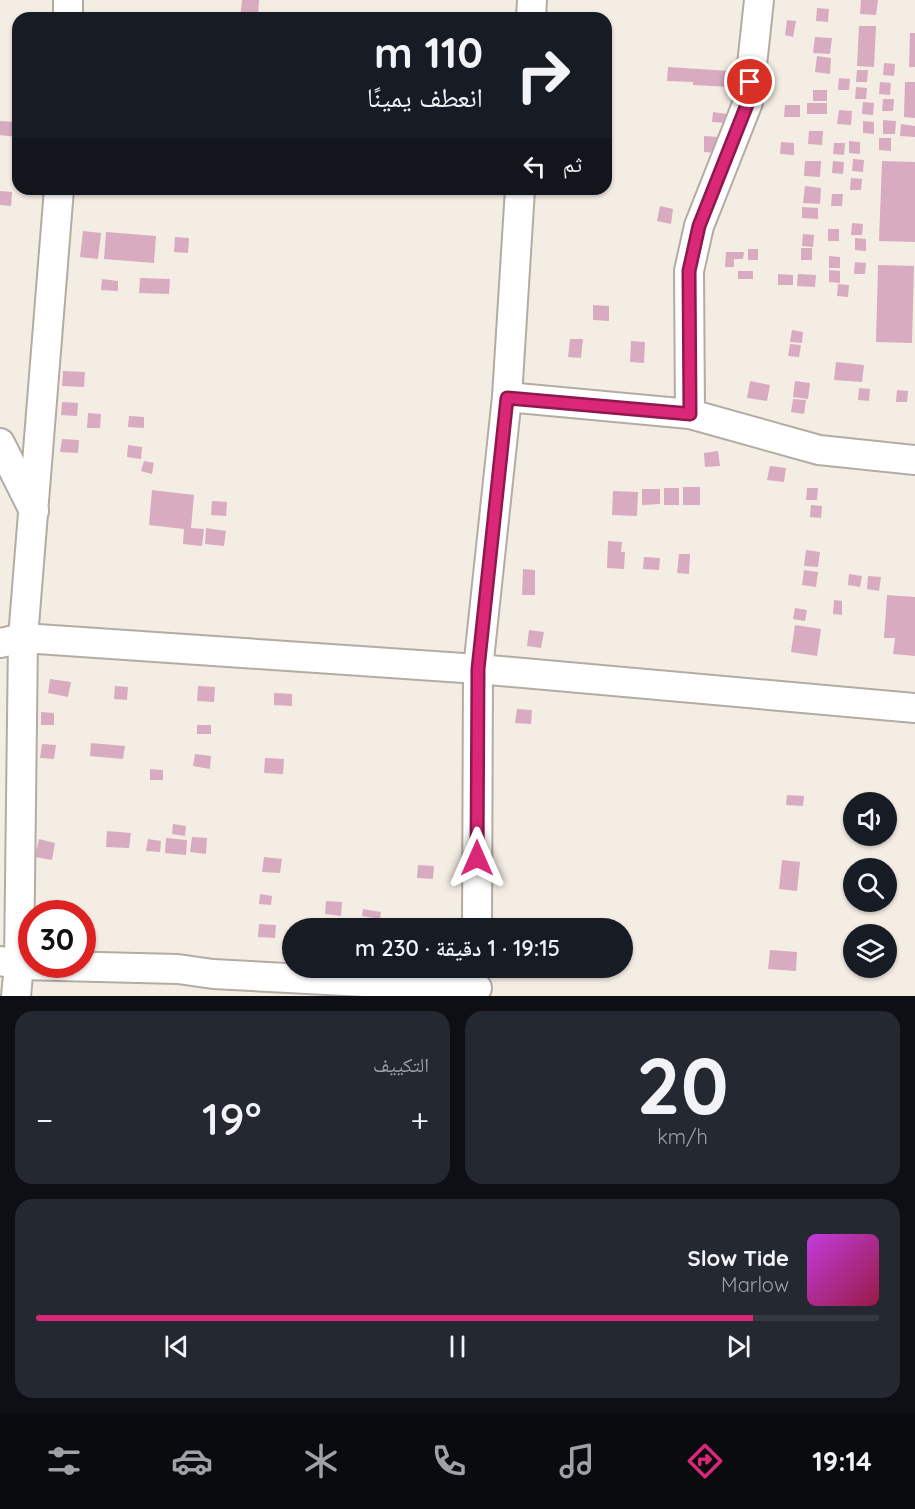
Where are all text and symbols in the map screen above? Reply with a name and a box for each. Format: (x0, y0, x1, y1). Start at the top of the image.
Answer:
text: 110 m (374, 26, 483, 79)
icon: right (504, 36, 582, 114)
pin (724, 56, 775, 107)
icon: arrive (733, 65, 766, 98)
text: انعطف يمينًا (367, 80, 483, 114)
icon: left (518, 150, 551, 183)
text: ثم (563, 150, 582, 178)
map controls (843, 792, 897, 978)
button: sound (843, 792, 897, 846)
position arrow (445, 826, 509, 890)
button: search (843, 858, 897, 912)
speed limit sign: 30 (18, 900, 96, 978)
button: layers (843, 924, 897, 978)
text: 19:15 · 1 دقيقة · 230 m (355, 934, 560, 962)
text: 20 (636, 1036, 729, 1134)
text: التكييف (373, 1052, 429, 1077)
text: 19° (202, 1090, 262, 1146)
text: − (36, 1099, 53, 1140)
text: + (410, 1099, 429, 1140)
text: km/h (657, 1124, 708, 1149)
text: Slow Tide (688, 1244, 789, 1272)
text: Marlow (721, 1272, 789, 1297)
icon: previous (160, 1330, 193, 1363)
icon: pause (441, 1330, 474, 1363)
icon: next (722, 1330, 755, 1363)
icon: filters (43, 1440, 85, 1482)
icon: car (171, 1440, 213, 1482)
icon: climate (300, 1440, 342, 1482)
icon: phone (428, 1440, 470, 1482)
icon: music (556, 1440, 598, 1482)
icon: directions (684, 1440, 726, 1482)
text: 19:14 (812, 1444, 872, 1478)

